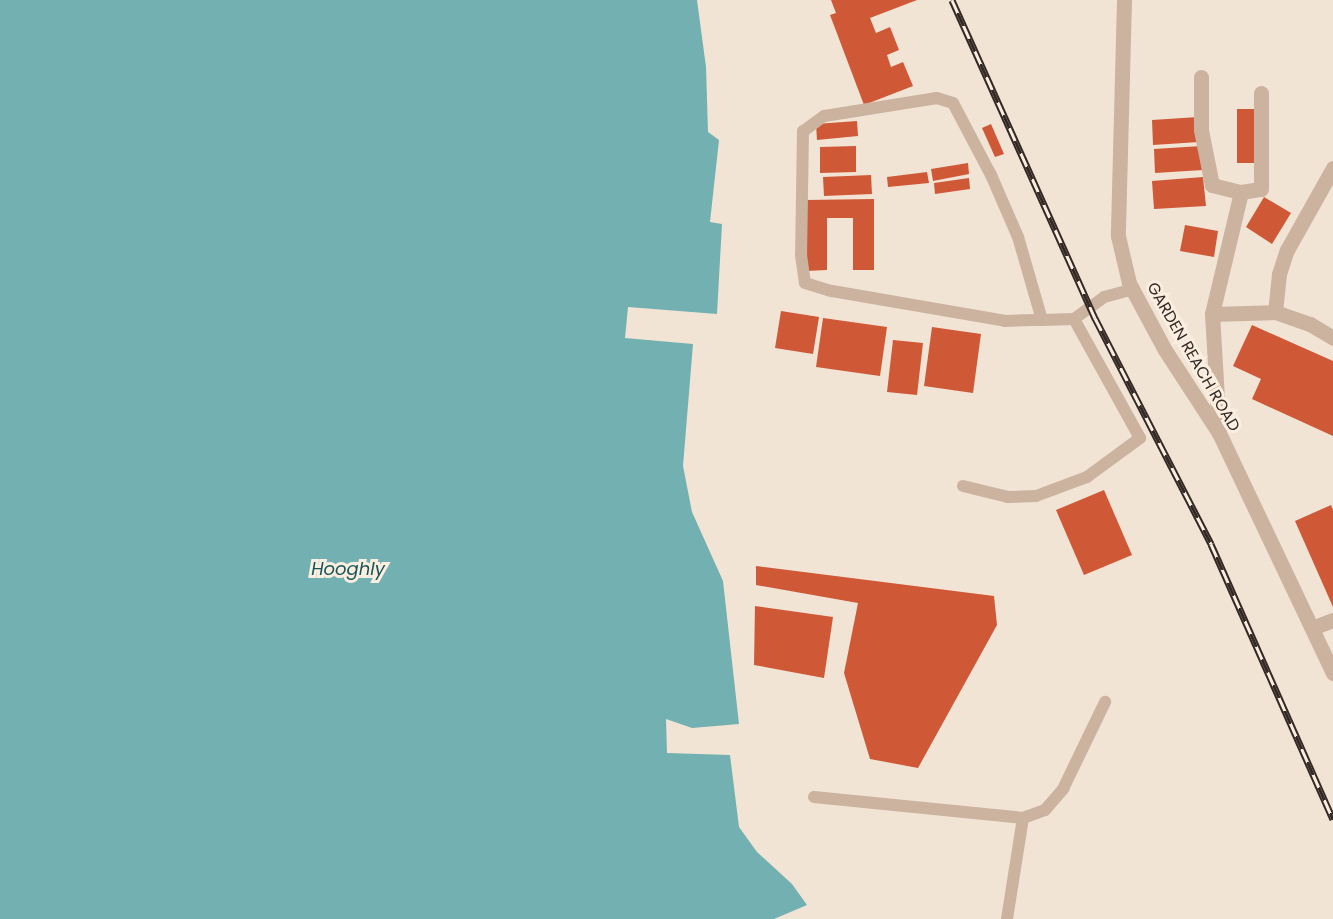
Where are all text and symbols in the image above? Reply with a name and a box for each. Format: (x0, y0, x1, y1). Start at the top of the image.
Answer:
street label: GARDEN REACH ROAD (1142, 279, 1244, 435)
water label: Hooghly (311, 558, 385, 580)

